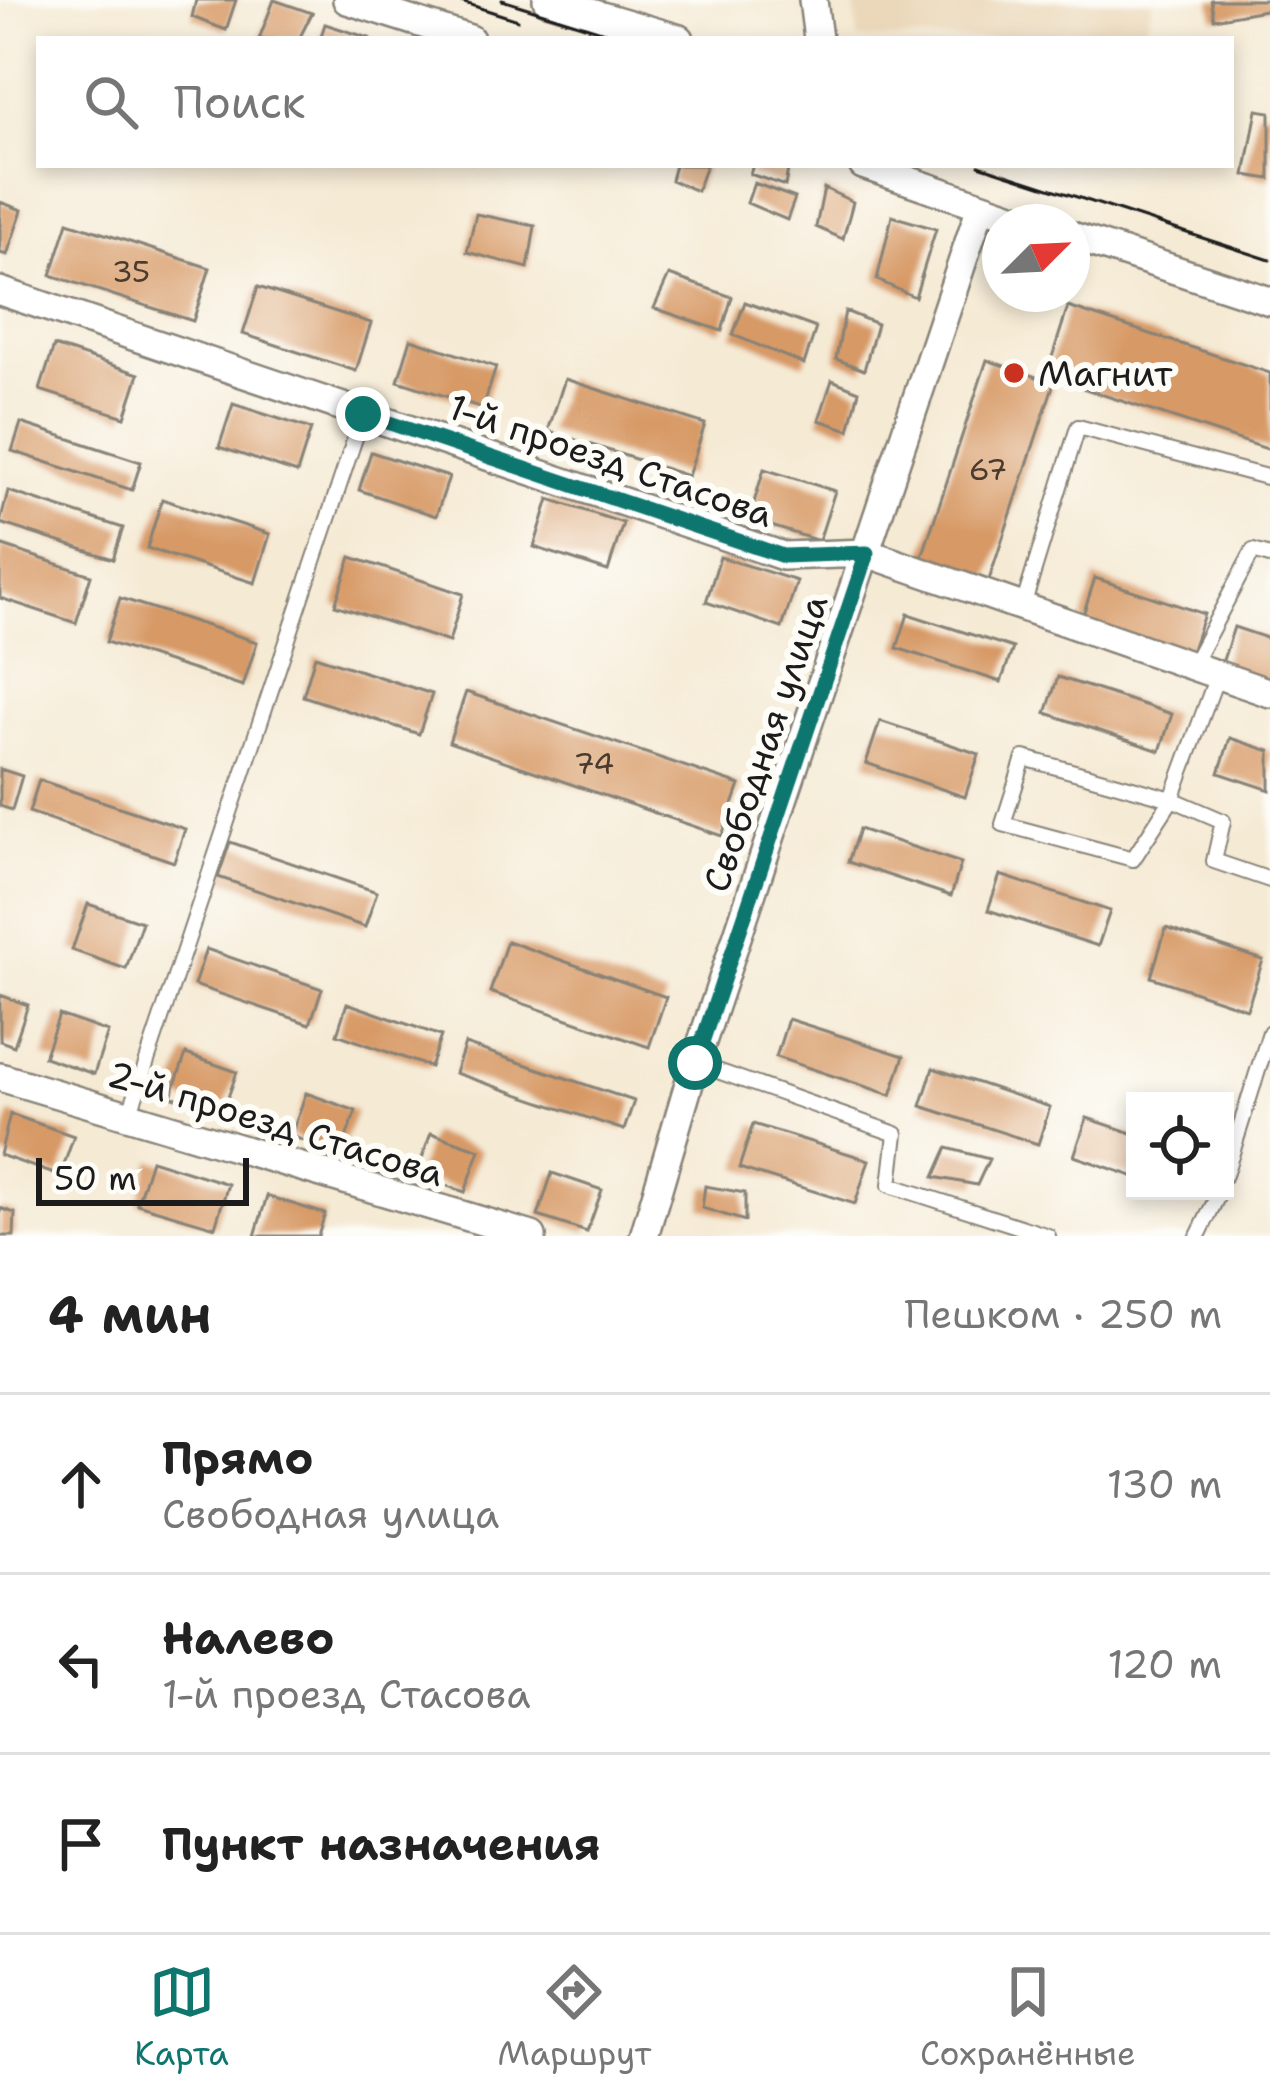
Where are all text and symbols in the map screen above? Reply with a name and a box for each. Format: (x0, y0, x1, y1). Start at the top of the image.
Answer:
search box (36, 36, 1234, 168)
icon: search (78, 69, 144, 135)
text: Поиск (174, 72, 305, 132)
north arrow (982, 204, 1090, 312)
house number: 35 (112, 251, 150, 292)
place label: Магнит (1038, 349, 1173, 398)
marker: Магнит (1001, 360, 1027, 386)
street label: 1-й проезд Стасова (442, 382, 780, 539)
route end (336, 387, 390, 441)
house number: 67 (969, 449, 1007, 490)
street label: Свободная улица (692, 588, 839, 898)
house number: 74 (574, 743, 614, 784)
route start (668, 1036, 722, 1090)
street label: 2-й проезд Стасова (102, 1049, 450, 1198)
map controls (1126, 1092, 1234, 1200)
button: locate (1126, 1092, 1234, 1200)
scale bar (36, 1152, 249, 1205)
text: 50 m (54, 1156, 137, 1201)
text: 4 мин (48, 1280, 212, 1348)
text: Пешком · 250 m (905, 1288, 1222, 1340)
text: Прямо (162, 1428, 313, 1488)
icon: ahead (48, 1451, 114, 1517)
text: 130 m (1107, 1458, 1222, 1510)
text: Свободная улица (162, 1488, 499, 1540)
text: Налево (162, 1608, 335, 1668)
icon: left (48, 1631, 114, 1697)
text: 120 m (1107, 1638, 1222, 1690)
text: 1-й проезд Стасова (162, 1668, 530, 1720)
icon: arrive (48, 1811, 114, 1877)
text: Пункт назначения (162, 1814, 601, 1874)
tab: Карта (134, 1959, 229, 2076)
tab: Маршрут (497, 1959, 651, 2076)
tab: Сохранённые (920, 1959, 1136, 2076)

